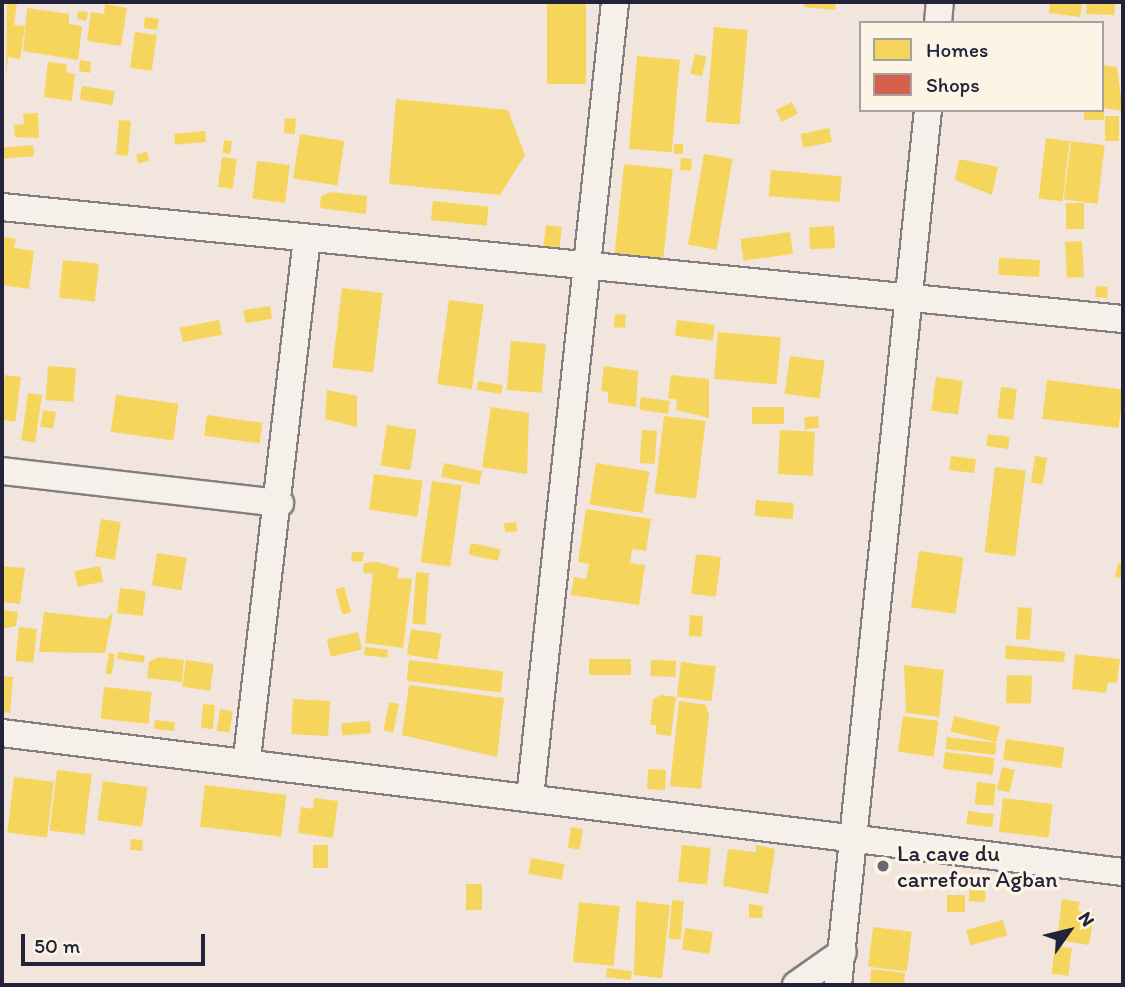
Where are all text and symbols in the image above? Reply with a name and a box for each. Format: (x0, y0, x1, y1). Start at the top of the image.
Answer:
legend (859, 21, 1104, 112)
text: Homes (926, 37, 988, 62)
text: Shops (926, 72, 980, 97)
place label: La cave du carrefour Agban (897, 839, 1059, 893)
marker: La cave du carrefour Agban (875, 858, 891, 874)
north arrow (1034, 896, 1104, 966)
text: N (1074, 907, 1100, 931)
scale bar (24, 920, 208, 964)
text: 50 m (34, 933, 80, 958)

